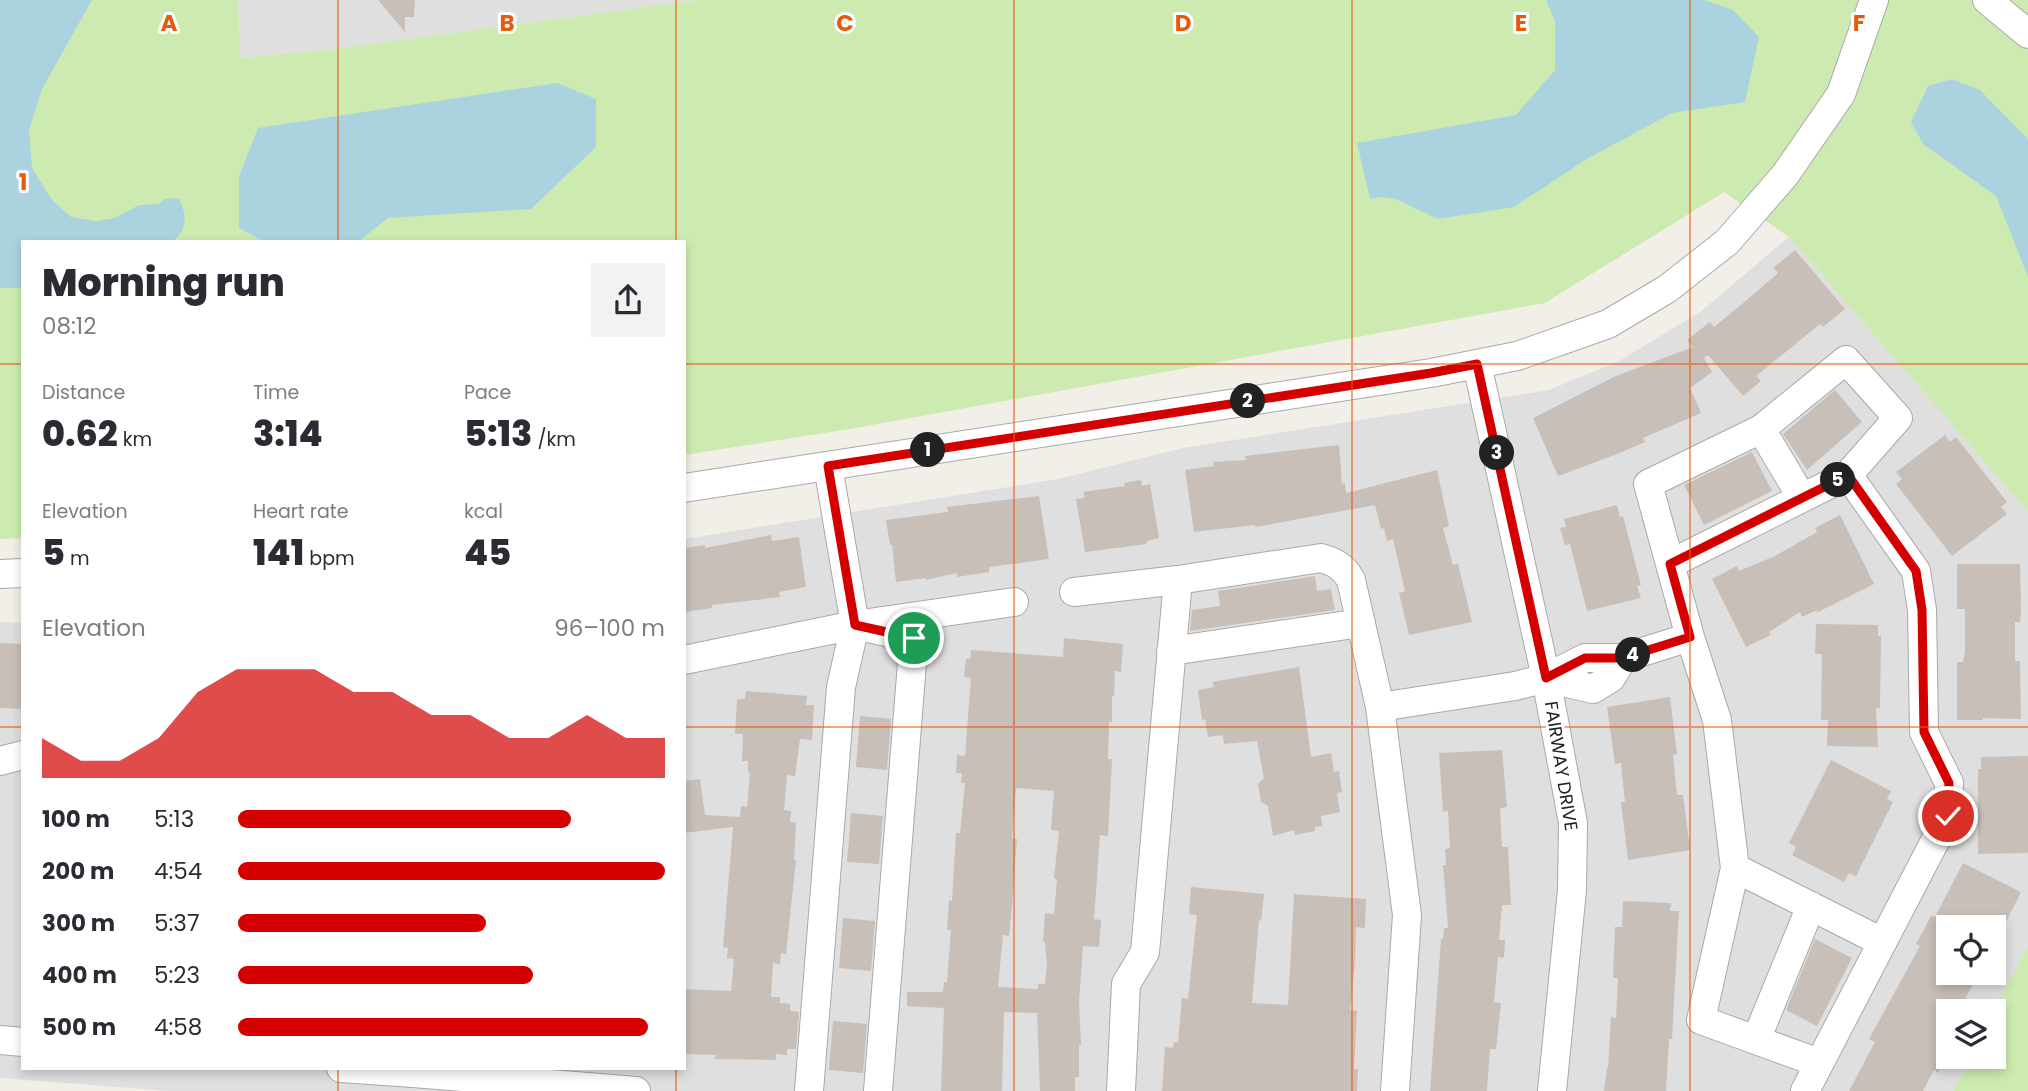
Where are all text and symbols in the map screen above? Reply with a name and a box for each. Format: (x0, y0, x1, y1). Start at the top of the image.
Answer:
text: A (161, 7, 178, 39)
text: B (499, 7, 515, 39)
text: C (836, 7, 854, 39)
text: D (1175, 7, 1191, 39)
text: E (1515, 7, 1527, 39)
text: F (1853, 7, 1865, 39)
text: 1 (19, 166, 27, 198)
text: Morning run (42, 256, 285, 309)
button: share (591, 263, 665, 337)
text: 08:12 (42, 310, 96, 342)
text: Distance (42, 379, 125, 406)
text: Time (253, 379, 299, 406)
text: Pace (464, 379, 511, 406)
pin: 2 (1230, 384, 1266, 418)
text: 2 (1242, 387, 1253, 414)
text: 0.62 (42, 409, 118, 458)
text: 3:14 (253, 409, 323, 458)
text: 5:13 (464, 409, 532, 458)
text: km (118, 426, 152, 453)
text: /km (532, 426, 576, 453)
pin: 1 (911, 433, 946, 468)
pin: 3 (1480, 435, 1514, 470)
text: 1 (924, 436, 931, 463)
text: 3 (1491, 439, 1502, 466)
pin: 5 (1820, 462, 1856, 498)
text: 5 (1831, 466, 1844, 493)
text: Elevation (42, 498, 128, 525)
text: Heart rate (253, 498, 348, 525)
text: kcal (464, 498, 503, 525)
text: 5 (42, 528, 65, 577)
text: 141 (253, 528, 304, 577)
text: 45 (464, 528, 511, 577)
text: m (65, 545, 90, 572)
text: bpm (304, 545, 355, 572)
pin (884, 608, 944, 668)
text: Elevation (42, 612, 146, 644)
text: 96–100 m (554, 612, 665, 644)
icon: arrive (895, 619, 933, 657)
pin: 4 (1616, 638, 1650, 672)
text: 4 (1626, 641, 1639, 668)
street label: FAIRWAY DRIVE (1539, 699, 1584, 833)
pin (1918, 786, 1978, 846)
icon: check (1929, 797, 1967, 835)
text: 100 m (42, 803, 110, 835)
text: 5:13 (154, 803, 194, 835)
text: 200 m (42, 855, 114, 887)
text: 4:54 (154, 855, 202, 887)
text: 300 m (42, 907, 115, 939)
text: 5:37 (154, 907, 199, 939)
map controls (1936, 915, 2006, 1069)
button: locate (1936, 915, 2006, 985)
text: 400 m (42, 959, 117, 991)
text: 5:23 (154, 959, 200, 991)
button: layers (1936, 999, 2006, 1069)
text: 500 m (42, 1011, 116, 1043)
text: 4:58 (154, 1011, 202, 1043)

